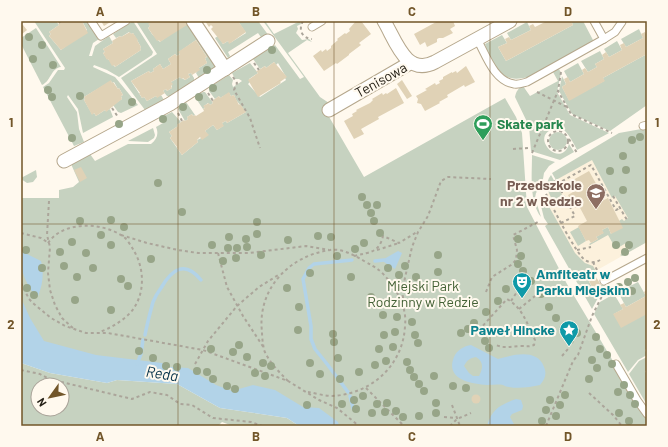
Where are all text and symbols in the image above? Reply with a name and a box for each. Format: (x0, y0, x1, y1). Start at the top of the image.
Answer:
text: A (96, 3, 105, 19)
text: B (252, 3, 260, 19)
text: C (408, 3, 416, 19)
text: D (564, 3, 572, 19)
street label: Tenisowa (352, 58, 410, 101)
sports icon: Skate park (472, 113, 494, 141)
text: 1 (9, 114, 13, 130)
text: 1 (655, 114, 659, 130)
place label: Skate park (497, 115, 564, 132)
place label: Przedszkole nr 2 w Redzie (500, 176, 582, 209)
school or university icon: Przedszkole nr 2 w Redzie (585, 182, 607, 210)
place label: Amfiteatr w Parku Miejskim (536, 265, 630, 298)
theatre icon: Amfiteatr w Parku Miejskim (511, 271, 533, 299)
park label: Miejski Park Rodzinny w Redzie (367, 277, 479, 310)
text: 2 (7, 316, 15, 332)
text: 2 (653, 316, 661, 332)
place icon: Paweł Hincke (558, 319, 580, 347)
place label: Paweł Hincke (471, 321, 555, 338)
water label: Reda (145, 362, 180, 384)
north arrow (30, 377, 70, 417)
text: N (34, 396, 49, 409)
text: A (96, 428, 105, 444)
text: B (252, 428, 260, 444)
text: C (408, 428, 416, 444)
text: D (564, 428, 572, 444)

